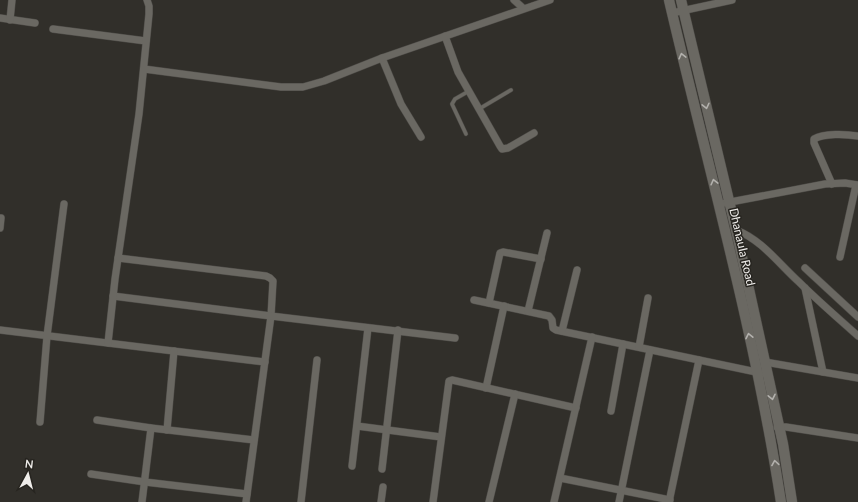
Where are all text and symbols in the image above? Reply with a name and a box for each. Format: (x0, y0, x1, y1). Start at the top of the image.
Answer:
one-way arrow (679, 53, 687, 59)
one-way arrow (701, 103, 709, 109)
one-way arrow (710, 179, 718, 185)
street label: Dhanaula Road (726, 206, 759, 287)
one-way arrow (745, 333, 753, 339)
one-way arrow (768, 393, 776, 400)
north arrow (8, 454, 48, 494)
text: N (24, 457, 34, 471)
one-way arrow (771, 460, 780, 467)

